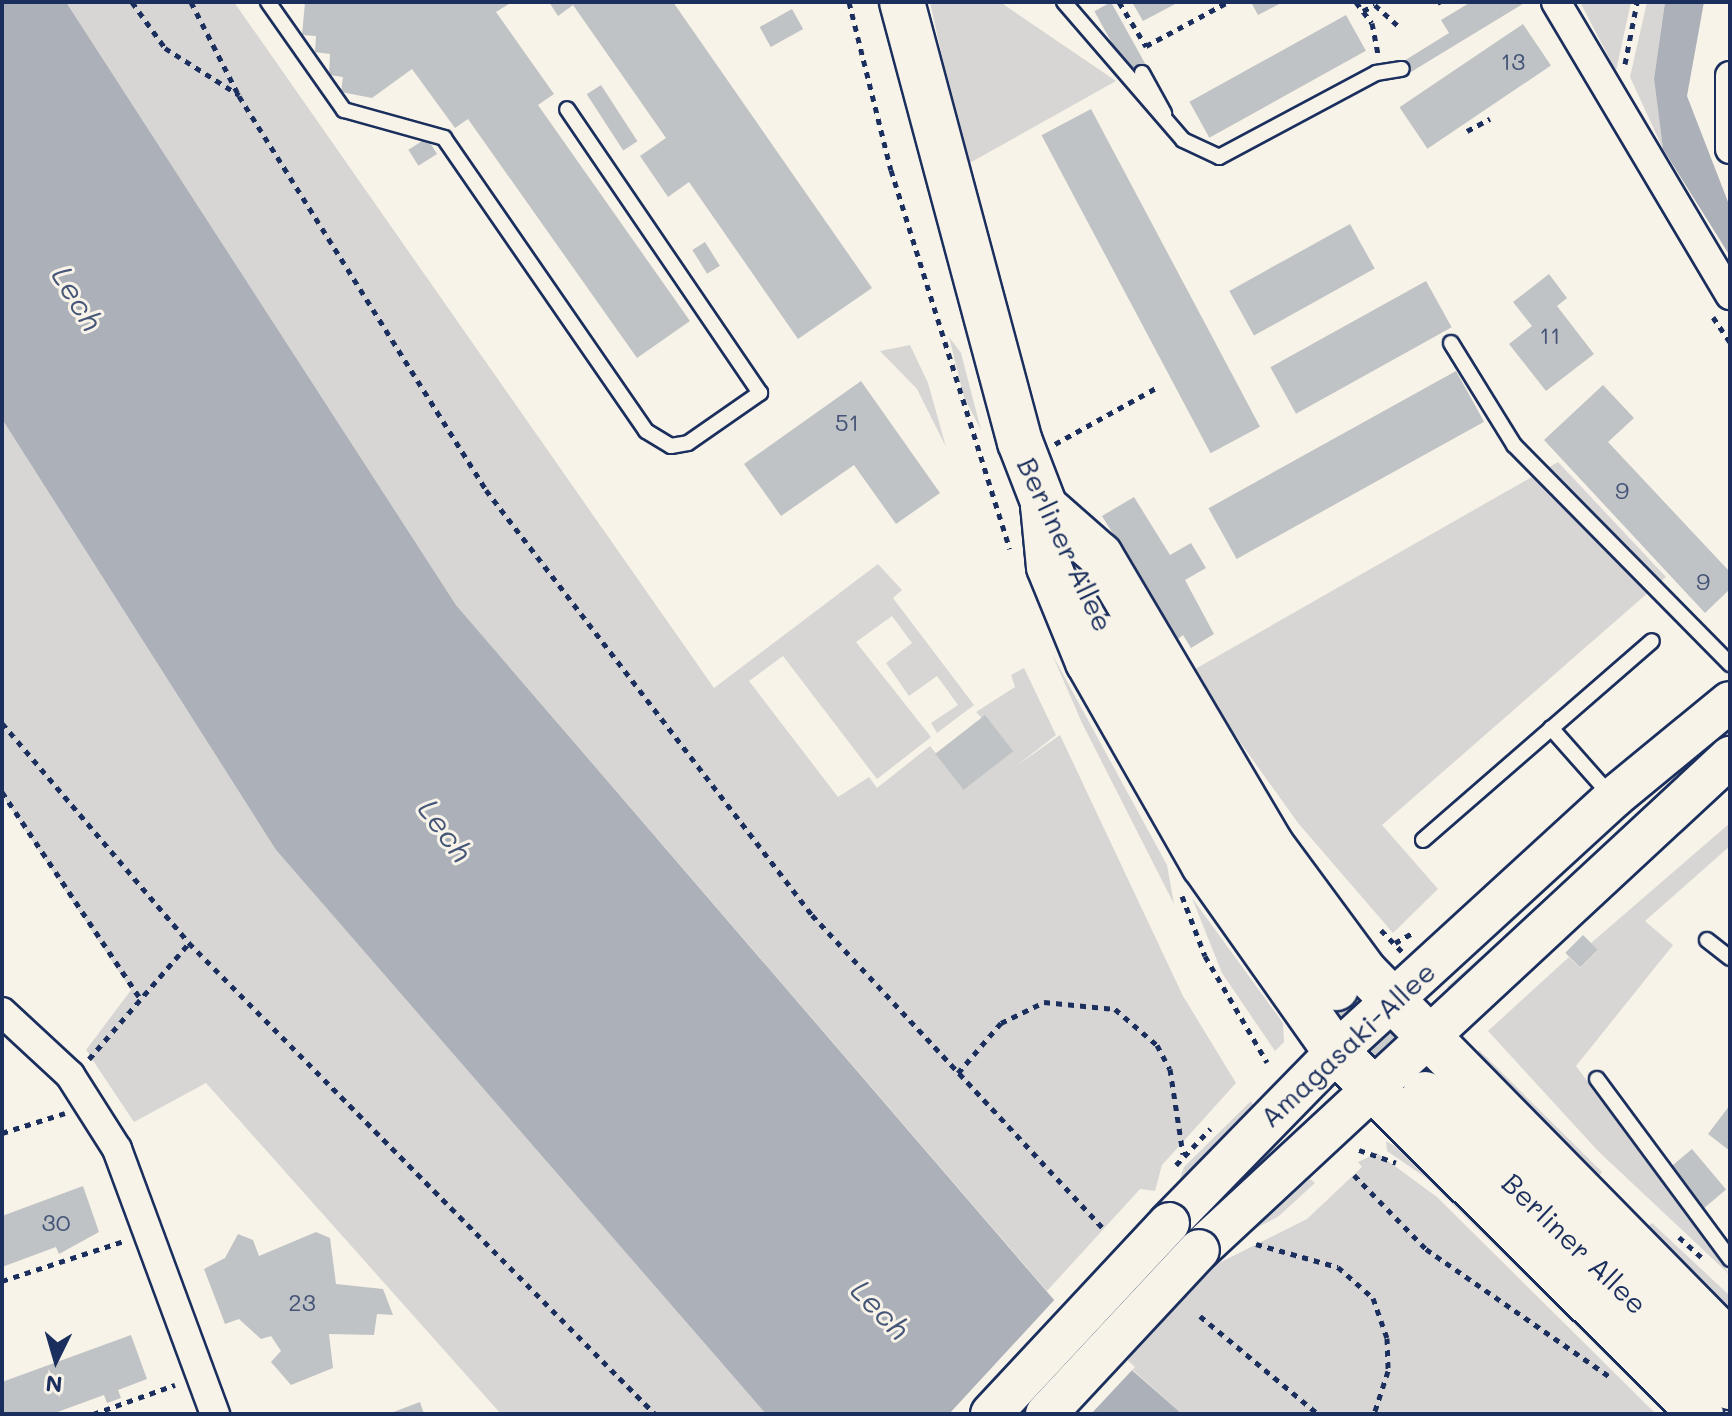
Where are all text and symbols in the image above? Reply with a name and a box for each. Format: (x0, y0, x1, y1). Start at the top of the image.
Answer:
house number: 13 (1501, 47, 1525, 75)
water label: Lech (45, 259, 111, 337)
house number: 11 (1539, 321, 1561, 349)
house number: 51 (835, 408, 859, 436)
street label: Berliner Allee (1011, 452, 1121, 636)
house number: 9 (1615, 476, 1629, 504)
house number: 9 (1696, 567, 1710, 595)
water label: Lech (411, 792, 481, 868)
street label: Amagasaki-Allee (1252, 954, 1442, 1134)
street label: Berliner Allee (1496, 1166, 1654, 1320)
house number: 30 (42, 1208, 70, 1236)
water label: Lech (844, 1272, 918, 1346)
house number: 23 (288, 1288, 316, 1316)
north arrow (16, 1320, 96, 1400)
text: N (44, 1369, 63, 1400)

